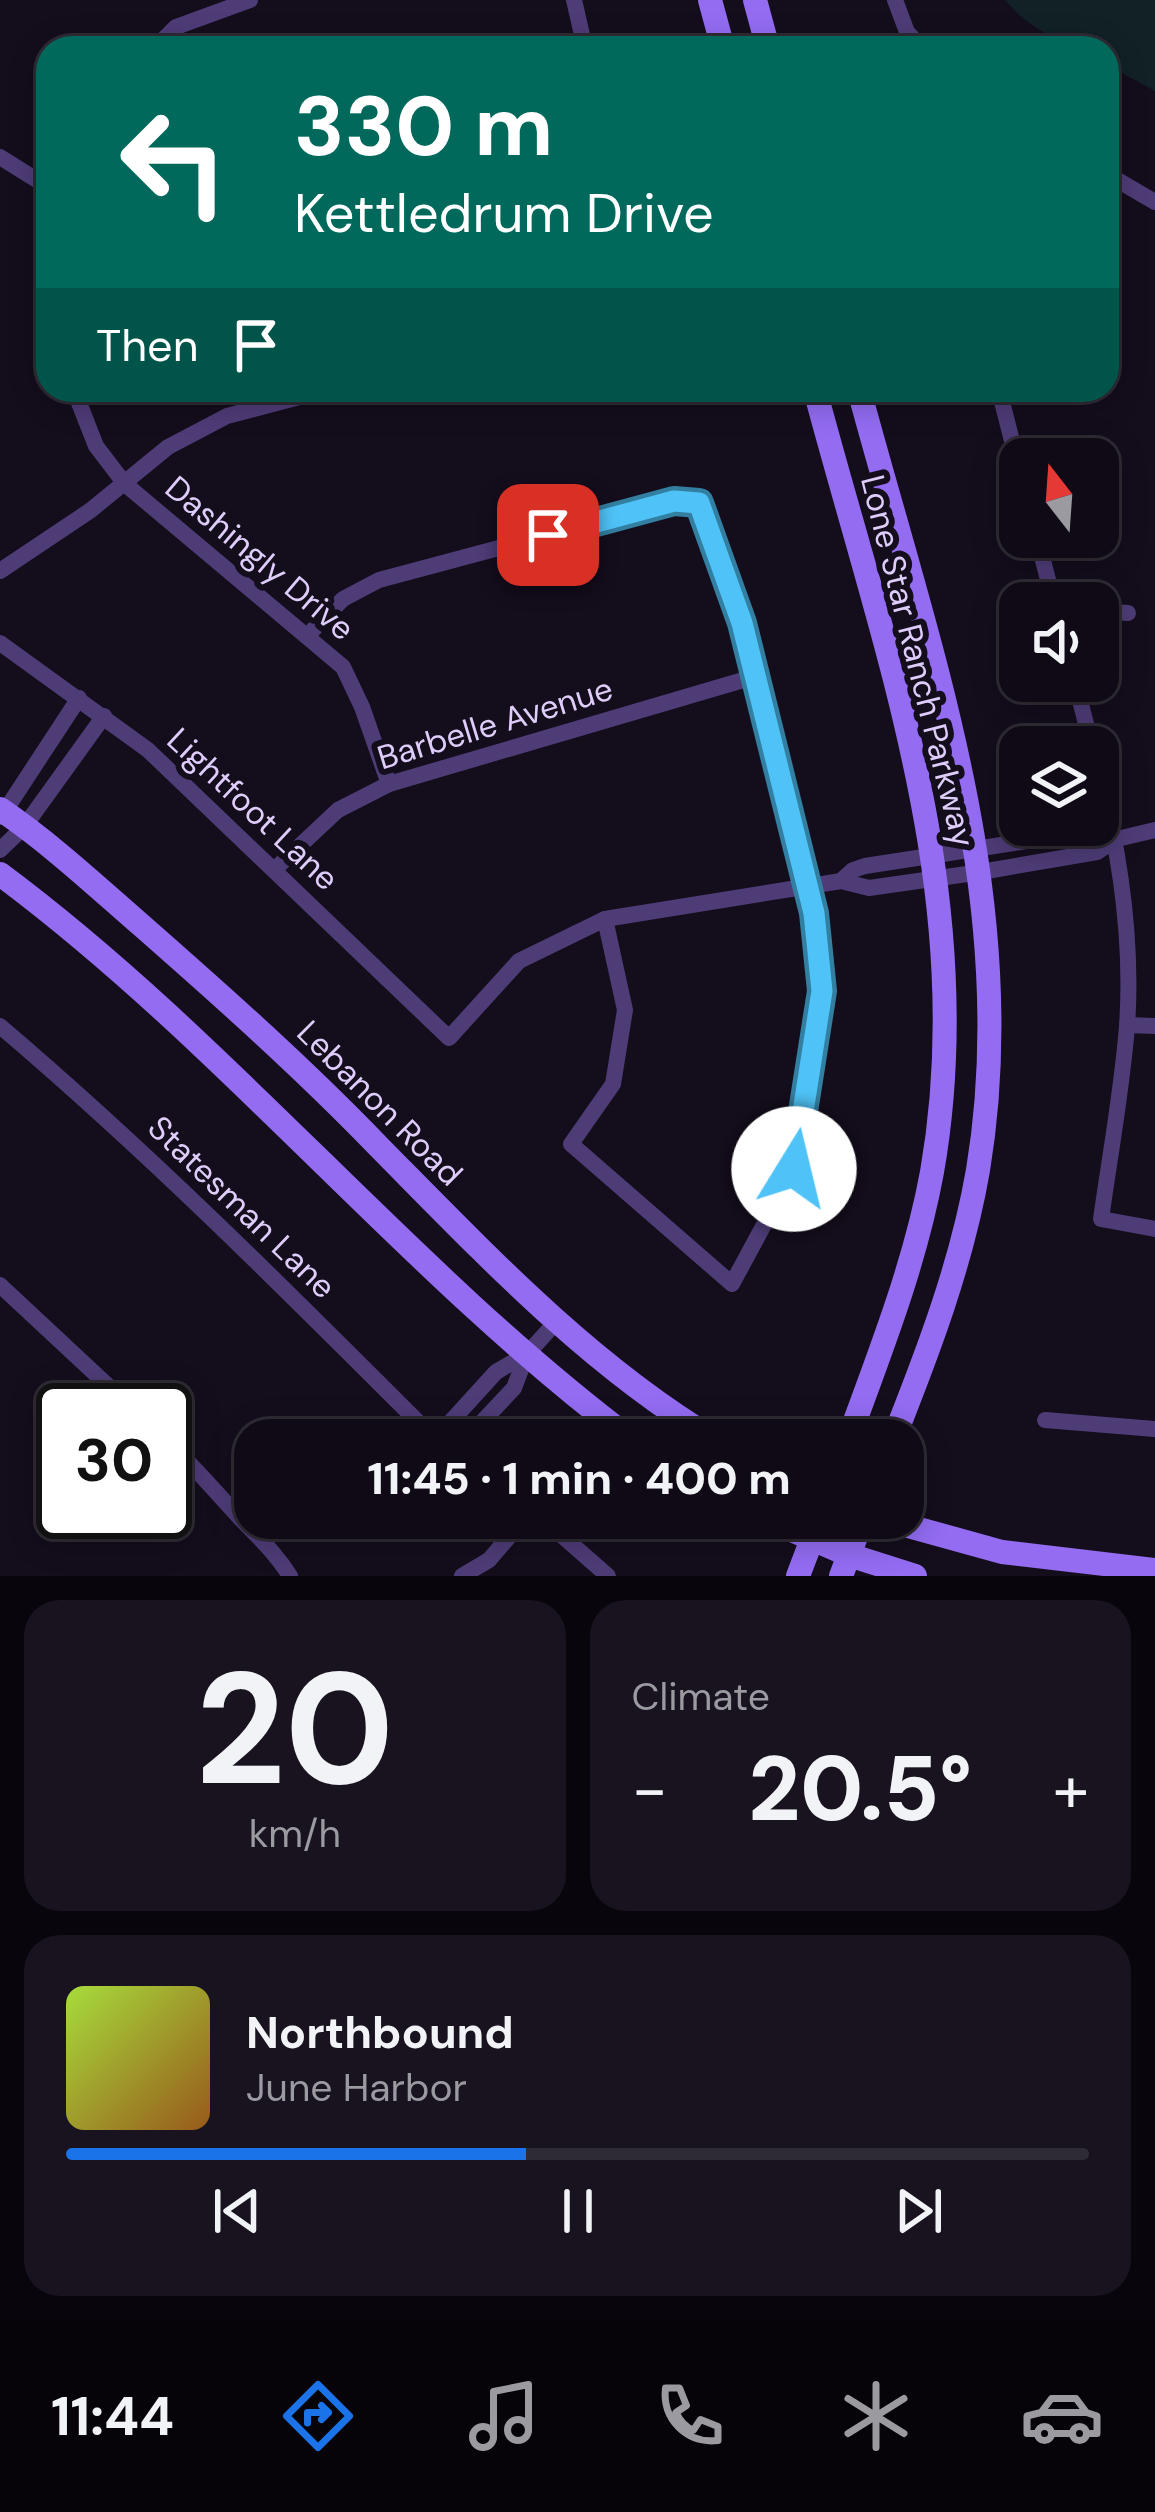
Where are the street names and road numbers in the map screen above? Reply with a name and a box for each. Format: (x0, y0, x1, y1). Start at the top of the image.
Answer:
street label: Dashingly Drive (157, 466, 363, 650)
street label: Lone Star Ranch Parkway (851, 470, 985, 852)
street label: Barbelle Avenue (372, 667, 618, 779)
street label: Lightfoot Lane (158, 718, 348, 900)
street label: Lebanon Road (288, 1011, 472, 1195)
street label: Statesman Lane (139, 1106, 345, 1308)

